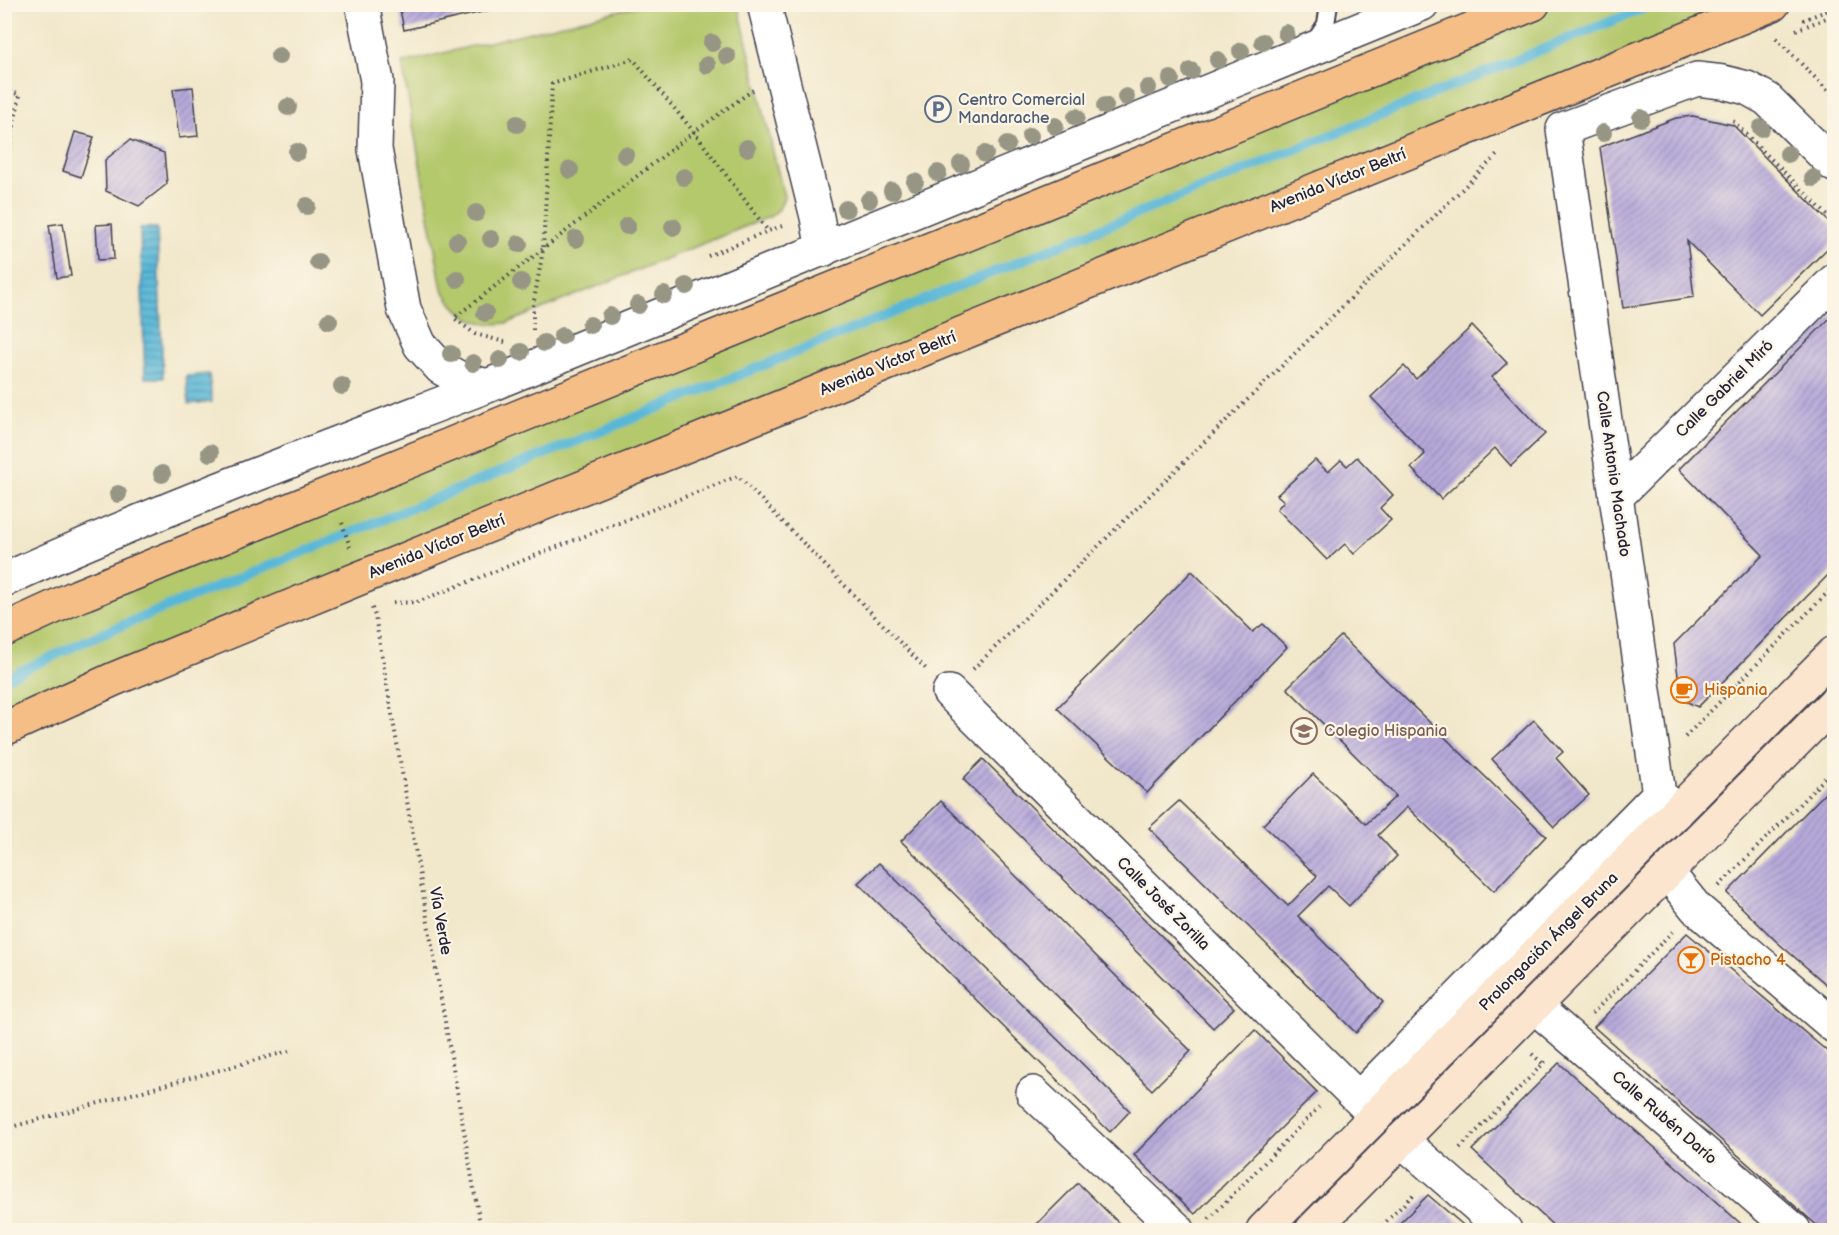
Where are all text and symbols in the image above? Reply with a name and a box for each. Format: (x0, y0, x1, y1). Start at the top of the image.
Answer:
place label: Centro Comercial Mandarache (958, 91, 1085, 128)
parking icon: Centro Comercial Mandarache (923, 94, 953, 124)
street label: Avenida Víctor Beltrí (1267, 145, 1409, 217)
street label: Avenida Víctor Beltrí (817, 328, 959, 400)
street label: Calle Gabriel Miró (1672, 336, 1778, 442)
street label: Calle Antonio Machado (1592, 390, 1634, 558)
street label: Avenida Víctor Beltrí (366, 511, 508, 583)
cafe icon: Hispania (1669, 675, 1699, 705)
place label: Hispania (1704, 681, 1768, 700)
school or university icon: Colegio Hispania (1289, 716, 1319, 746)
place label: Colegio Hispania (1324, 722, 1447, 741)
street label: Calle José Zorilla (1112, 853, 1214, 955)
street label: Prolongación Ángel Bruna (1474, 867, 1622, 1015)
street label: Vía Verde (425, 885, 455, 957)
bar icon: Pistacho 4 (1676, 945, 1706, 975)
place label: Pistacho 4 (1710, 951, 1786, 970)
street label: Calle Rubén Darío (1608, 1067, 1720, 1169)

